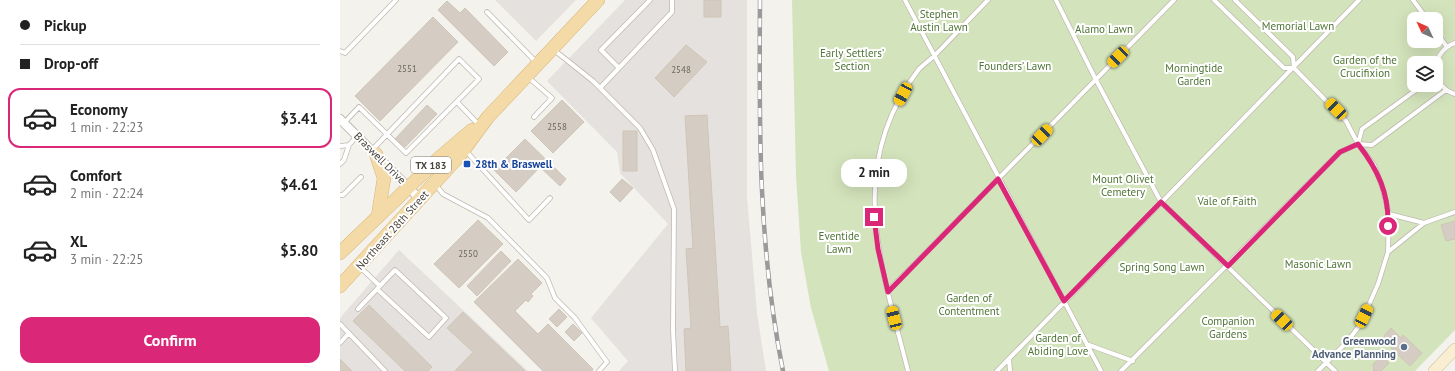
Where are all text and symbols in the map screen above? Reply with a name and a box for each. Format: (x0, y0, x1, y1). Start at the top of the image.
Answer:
park label: Stephen Austin Lawn (910, 7, 968, 34)
north arrow (1407, 12, 1443, 48)
map controls (1407, 12, 1443, 92)
text: Pickup (44, 16, 87, 35)
park label: Memorial Lawn (1262, 19, 1334, 33)
park label: Alamo Lawn (1075, 22, 1133, 36)
car (1105, 44, 1131, 70)
park label: Early Settlers’ Section (820, 46, 884, 73)
park label: Garden of the Crucifixion (1333, 53, 1397, 80)
text: Drop-off (44, 54, 98, 73)
button: layers (1407, 56, 1443, 92)
park label: Founders’ Lawn (979, 59, 1051, 73)
park label: Morningtide Garden (1165, 61, 1223, 88)
house number: 2551 (397, 63, 417, 74)
house number: 2548 (671, 64, 691, 75)
car (892, 81, 914, 107)
car (1323, 96, 1349, 122)
icon: car (22, 100, 58, 136)
text: Economy (70, 100, 128, 119)
text: $3.41 (280, 109, 318, 128)
text: 1 min · 22:23 (70, 119, 143, 136)
house number: 2558 (547, 121, 567, 132)
car (1029, 122, 1055, 148)
street label: Braswell Drive (351, 129, 409, 187)
road number: TX 183 (411, 157, 451, 173)
place label: 28th & Braswell (475, 157, 553, 171)
marker: 28th & Braswell (462, 159, 472, 169)
callout: 2 min (841, 159, 907, 187)
text: 2 min (858, 164, 890, 181)
icon: car (22, 166, 58, 202)
text: Comfort (70, 166, 122, 185)
park label: Mount Olivet Cemetery (1092, 172, 1154, 199)
text: $4.61 (280, 175, 318, 194)
text: 2 min · 22:24 (70, 185, 143, 202)
street label: Northeast 28th Street (353, 187, 432, 273)
park label: Vale of Faith (1197, 194, 1256, 208)
route end (865, 208, 883, 226)
route start (1379, 217, 1397, 235)
park label: Eventide Lawn (819, 229, 860, 256)
icon: car (22, 232, 58, 268)
text: XL (70, 232, 87, 251)
text: $5.80 (280, 241, 318, 260)
house number: 2550 (458, 248, 478, 259)
text: 3 min · 22:25 (70, 251, 143, 268)
park label: Masonic Lawn (1285, 257, 1351, 271)
park label: Spring Song Lawn (1120, 260, 1204, 274)
park label: Garden of Contentment (938, 291, 1000, 318)
car (1353, 303, 1375, 329)
car (885, 305, 903, 331)
car (1269, 307, 1295, 333)
park label: Companion Gardens (1201, 314, 1255, 341)
button: Confirm (20, 317, 320, 363)
park label: Garden of Abiding Love (1028, 331, 1089, 358)
place label: Greenwood Advance Planning (1312, 334, 1396, 361)
marker: Greenwood Advance Planning (1399, 342, 1409, 352)

